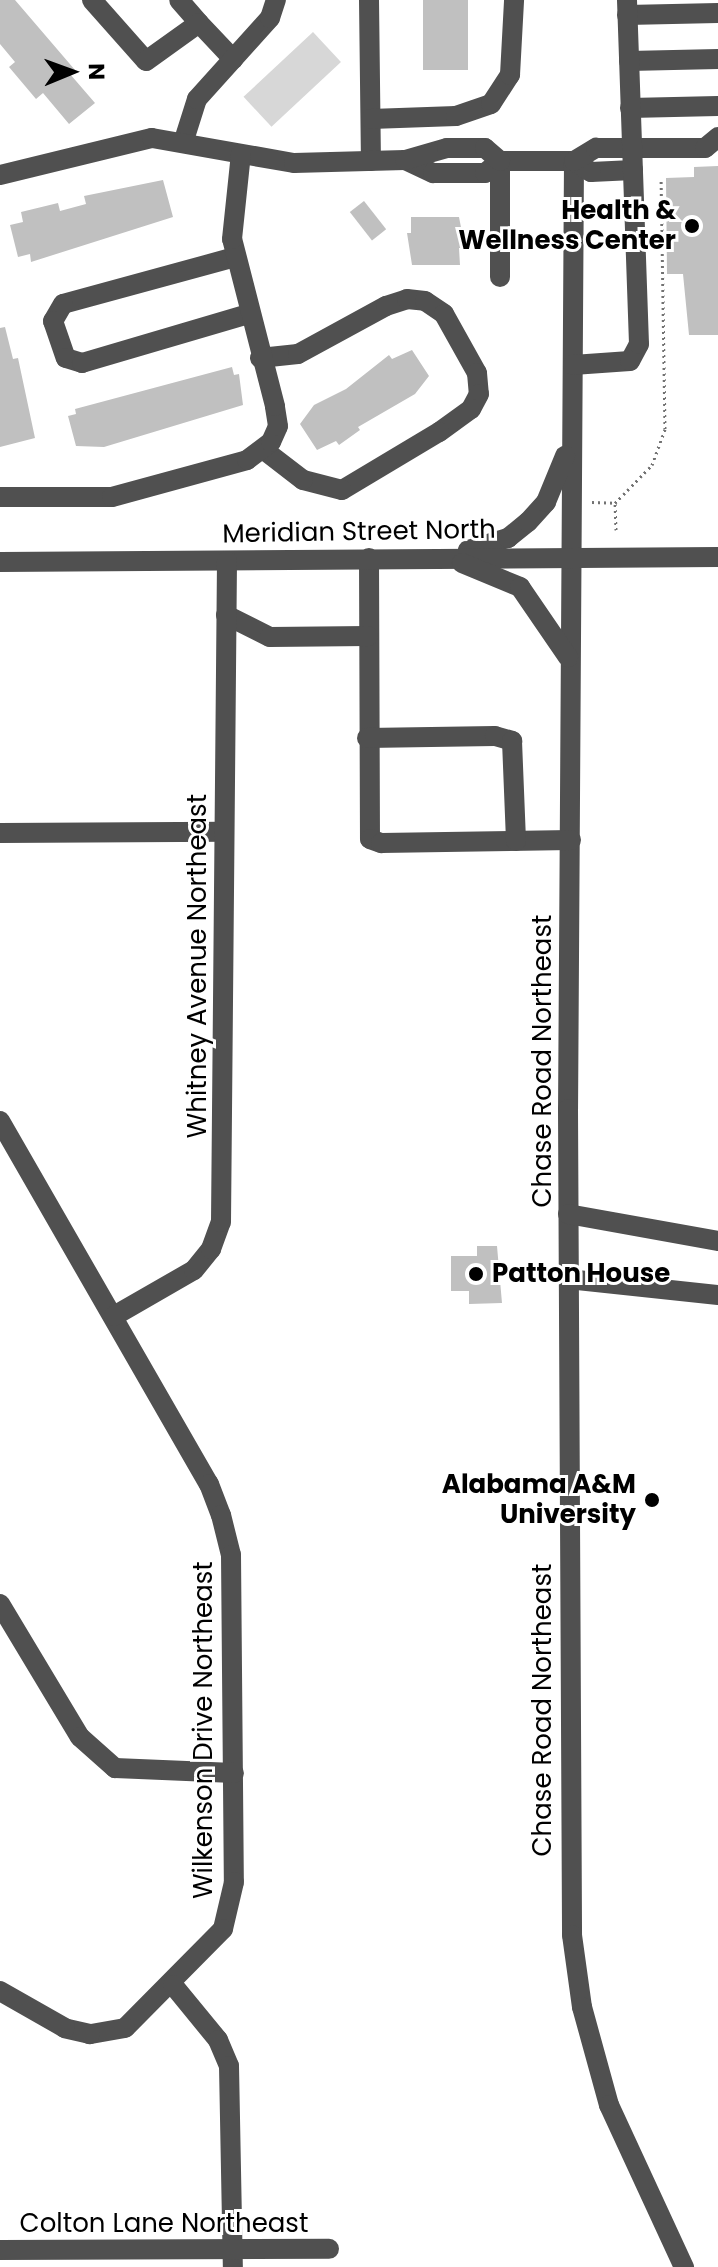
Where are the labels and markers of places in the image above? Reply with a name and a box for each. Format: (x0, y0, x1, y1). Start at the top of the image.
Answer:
place label: Health & Wellness Center (458, 195, 676, 256)
marker: Health & Wellness Center (683, 217, 701, 235)
place label: Patton House (492, 1258, 670, 1290)
marker: Patton House (467, 1265, 485, 1283)
place label: Alabama A&M University (442, 1469, 636, 1530)
marker: Alabama A&M University (643, 1491, 661, 1509)

